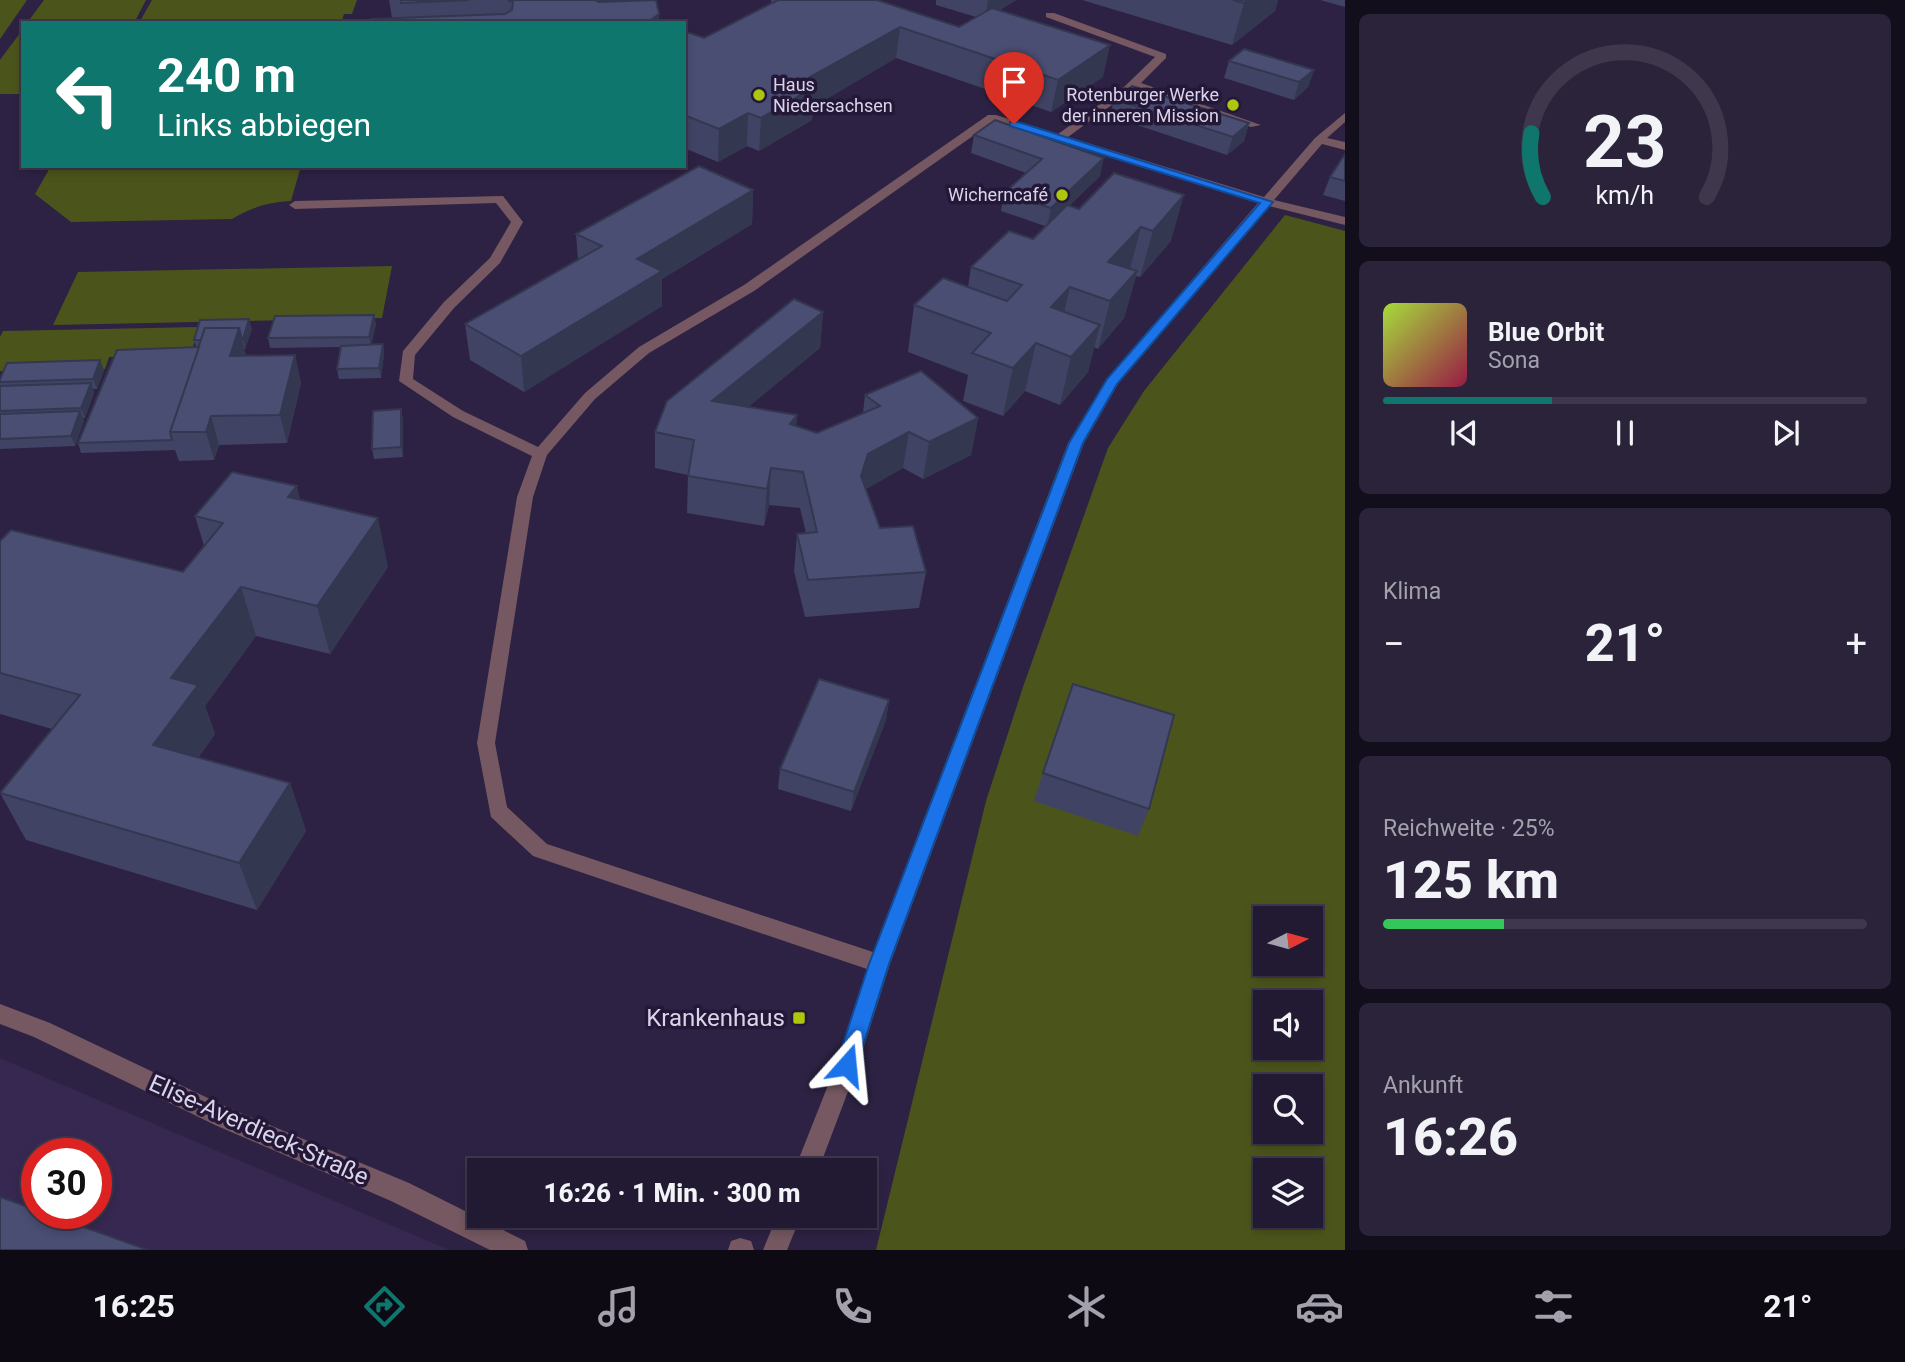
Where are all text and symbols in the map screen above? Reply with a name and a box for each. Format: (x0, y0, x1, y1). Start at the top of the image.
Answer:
text: 240 m (157, 47, 296, 104)
icon: left (42, 49, 133, 140)
pin (984, 52, 1044, 124)
icon: arrive (995, 63, 1033, 101)
place label: Haus Niedersachsen (773, 74, 893, 116)
place label: Rotenburger Werke der inneren Mission (1062, 84, 1219, 126)
marker: Haus Niedersachsen (751, 87, 767, 103)
marker: Rotenburger Werke der inneren Mission (1225, 97, 1241, 113)
text: 23 (1583, 99, 1667, 185)
text: Links abbiegen (157, 106, 371, 144)
text: km/h (1596, 180, 1654, 209)
place label: Wicherncafé (948, 184, 1048, 205)
marker: Wicherncafé (1054, 187, 1070, 203)
text: Blue Orbit (1488, 317, 1604, 347)
text: Sona (1488, 347, 1540, 374)
icon: previous (1445, 414, 1483, 452)
icon: pause (1606, 414, 1644, 452)
icon: next (1767, 414, 1805, 452)
text: Klima (1383, 578, 1441, 605)
text: 21° (1585, 613, 1665, 674)
text: − (1383, 622, 1405, 666)
text: + (1845, 622, 1867, 666)
text: Reichweite · 25% (1383, 815, 1555, 842)
text: 125 km (1383, 850, 1559, 911)
north arrow (1253, 906, 1323, 976)
map controls (1253, 906, 1323, 1228)
button: sound (1253, 990, 1323, 1060)
place label: Krankenhaus (646, 1004, 785, 1032)
marker: Krankenhaus (791, 1010, 807, 1026)
position arrow (810, 1028, 884, 1102)
street label: Elise-Averdieck-Straße (145, 1069, 373, 1191)
text: Ankunft (1383, 1072, 1463, 1099)
button: search (1253, 1074, 1323, 1144)
text: 16:26 (1383, 1107, 1518, 1168)
speed limit sign: 30 (21, 1138, 112, 1229)
button: layers (1253, 1158, 1323, 1228)
text: 16:26 · 1 Min. · 300 m (543, 1178, 801, 1208)
icon: directions (360, 1282, 409, 1331)
icon: music (594, 1282, 643, 1331)
icon: phone (828, 1282, 877, 1331)
icon: climate (1062, 1282, 1111, 1331)
icon: car (1295, 1282, 1344, 1331)
icon: filters (1529, 1282, 1578, 1331)
text: 16:25 (92, 1287, 175, 1325)
text: 21° (1763, 1287, 1812, 1325)

